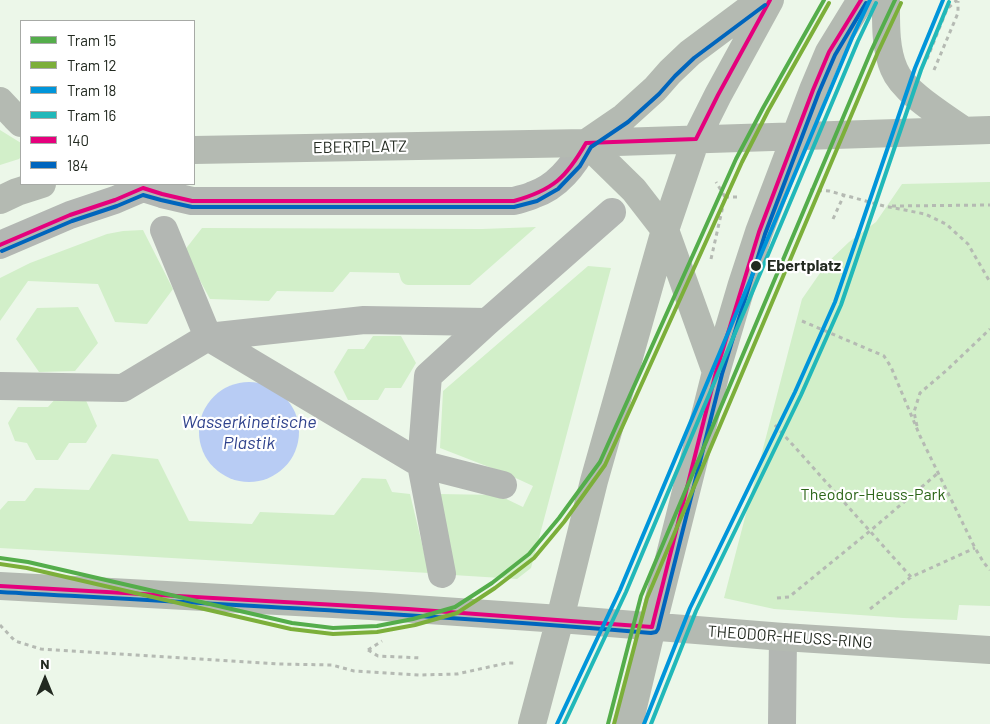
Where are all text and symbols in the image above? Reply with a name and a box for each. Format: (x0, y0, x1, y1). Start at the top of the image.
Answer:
legend (20, 20, 195, 185)
text: Tram 15 (67, 31, 116, 49)
text: Tram 12 (67, 56, 117, 74)
text: Tram 18 (67, 81, 116, 99)
text: Tram 16 (67, 106, 116, 124)
text: 140 (67, 131, 89, 149)
street label: EBERTPLATZ (313, 137, 407, 157)
text: 184 (67, 156, 88, 174)
place label: Ebertplatz (767, 256, 841, 276)
marker: Ebertplatz (749, 259, 763, 273)
water label: Wasserkinetische Plastik (182, 411, 316, 454)
park label: Theodor-Heuss-Park (801, 485, 945, 505)
street label: THEODOR-HEUSS-RING (707, 622, 873, 652)
north arrow (20, 654, 70, 704)
text: N (40, 655, 50, 672)

